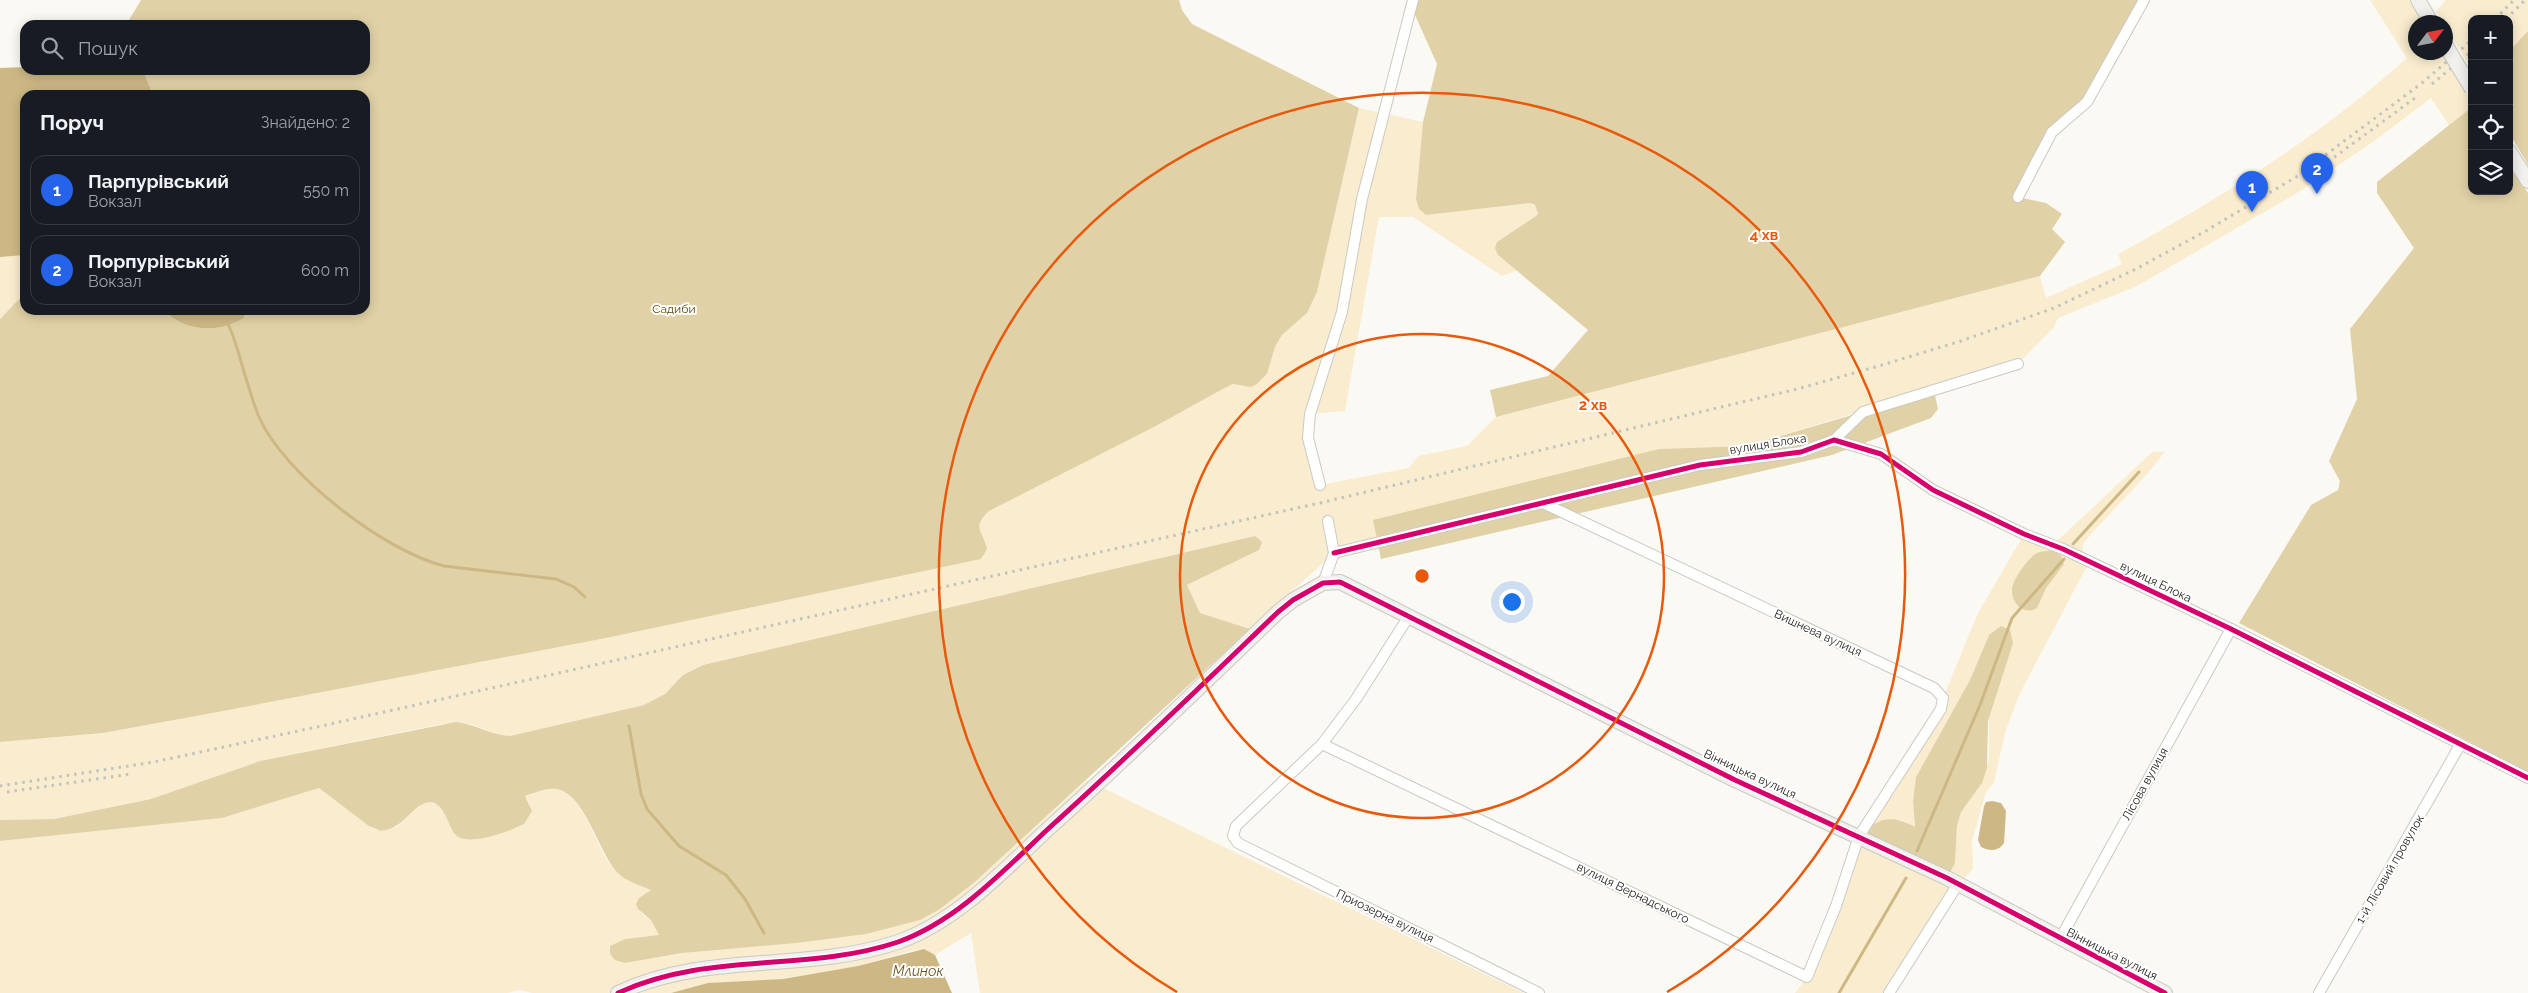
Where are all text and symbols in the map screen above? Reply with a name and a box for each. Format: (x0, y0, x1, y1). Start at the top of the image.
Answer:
north arrow (2408, 15, 2453, 60)
map controls (2468, 15, 2513, 195)
button: + (2468, 15, 2513, 60)
search box (20, 20, 370, 75)
icon: search (38, 34, 66, 62)
text: Пошук (78, 37, 138, 59)
button: − (2468, 60, 2513, 105)
button: locate (2468, 105, 2513, 150)
text: Поруч (40, 110, 104, 135)
text: Знайдено: 2 (261, 113, 350, 132)
button: layers (2468, 150, 2513, 195)
pin: 2 (2301, 153, 2333, 194)
text: Парпурівський (88, 170, 229, 192)
pin: 1 (2236, 171, 2268, 212)
text: 1 (53, 181, 61, 200)
text: 550 m (303, 181, 349, 200)
text: Вокзал (88, 192, 142, 211)
text: 4 хв (1750, 226, 1778, 244)
text: Порпурівський (88, 250, 230, 272)
text: 2 (52, 261, 62, 280)
text: 600 m (301, 261, 349, 280)
text: Вокзал (88, 272, 142, 291)
park label: Садиби (652, 302, 696, 316)
text: 2 хв (1579, 396, 1607, 414)
street label: вулиця Блока (1729, 431, 1807, 457)
street label: вулиця Блока (2118, 559, 2194, 605)
centre of rings (1413, 567, 1431, 585)
your location (1499, 589, 1525, 615)
street label: Вишнева вулиця (1772, 607, 1864, 659)
street label: Лісова вулиця (2119, 745, 2171, 823)
street label: Вінницька вулиця (1702, 746, 1798, 802)
street label: 1-й Лісовий провулок (2353, 812, 2427, 926)
street label: вулиця Вернадського (1574, 860, 1692, 926)
street label: Приозерна вулиця (1334, 886, 1436, 946)
street label: Вінницька вулиця (2064, 925, 2160, 983)
water label: Млинок (893, 963, 943, 979)

